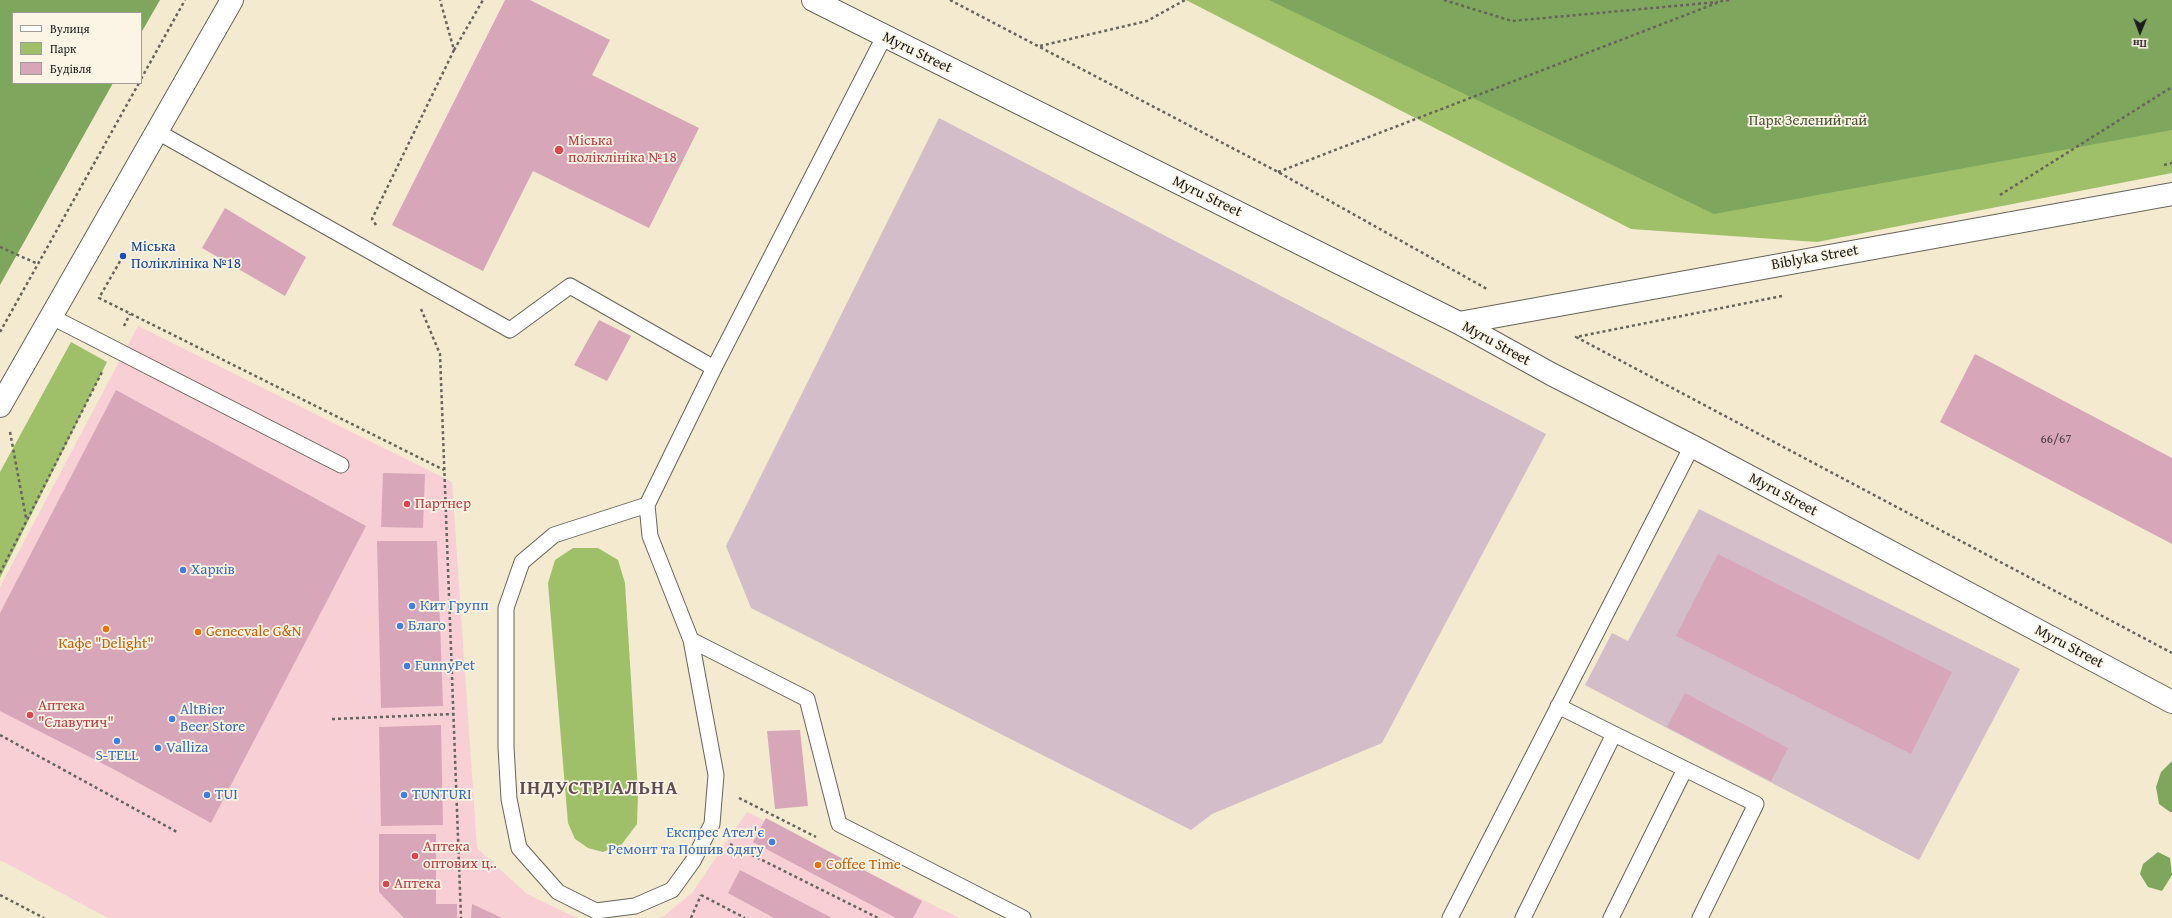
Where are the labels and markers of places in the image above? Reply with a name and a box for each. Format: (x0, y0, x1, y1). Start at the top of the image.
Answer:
place label: Міська поліклініка №18 (568, 132, 677, 167)
marker: Міська поліклініка №18 (553, 144, 565, 156)
place label: Міська Поліклініка №18 (131, 238, 241, 273)
marker: Міська Поліклініка №18 (118, 251, 128, 261)
place label: Партнер (415, 495, 471, 513)
marker: Партнер (402, 499, 412, 509)
place label: Харків (191, 561, 235, 579)
marker: Харків (178, 565, 188, 575)
place label: Кит Групп (420, 597, 489, 615)
marker: Кит Групп (407, 601, 417, 611)
place label: Благо (408, 617, 446, 635)
marker: Благо (395, 621, 405, 631)
place label: Genecvale G&N (206, 623, 302, 641)
marker: Кафе "Delight" (101, 624, 111, 634)
marker: Genecvale G&N (193, 627, 203, 637)
place label: Кафе "Delight" (58, 635, 154, 653)
place label: FunnyPet (415, 657, 475, 675)
marker: FunnyPet (402, 661, 412, 671)
place label: Аптека "Славутич" (38, 697, 114, 732)
place label: AltBier Beer Store (180, 701, 245, 736)
marker: Аптека "Славутич" (25, 710, 35, 720)
marker: AltBier Beer Store (167, 714, 177, 724)
marker: S-TELL (112, 736, 122, 746)
place label: Valliza (166, 739, 208, 757)
marker: Valliza (153, 743, 163, 753)
place label: S-TELL (95, 747, 139, 765)
place label: TUI (215, 786, 238, 804)
place label: TUNTURI (412, 786, 472, 804)
marker: TUI (202, 790, 212, 800)
marker: TUNTURI (399, 790, 409, 800)
place label: Експрес Ател'є Ремонт та Пошив одягу (608, 824, 764, 859)
marker: Експрес Ател'є Ремонт та Пошив одягу (767, 837, 777, 847)
place label: Аптека оптових ц‥ (423, 838, 497, 873)
marker: Аптека оптових ц‥ (410, 851, 420, 861)
place label: Coffee Time (826, 856, 901, 874)
marker: Coffee Time (813, 860, 823, 870)
place label: Аптека (394, 875, 441, 893)
marker: Аптека (381, 879, 391, 889)

